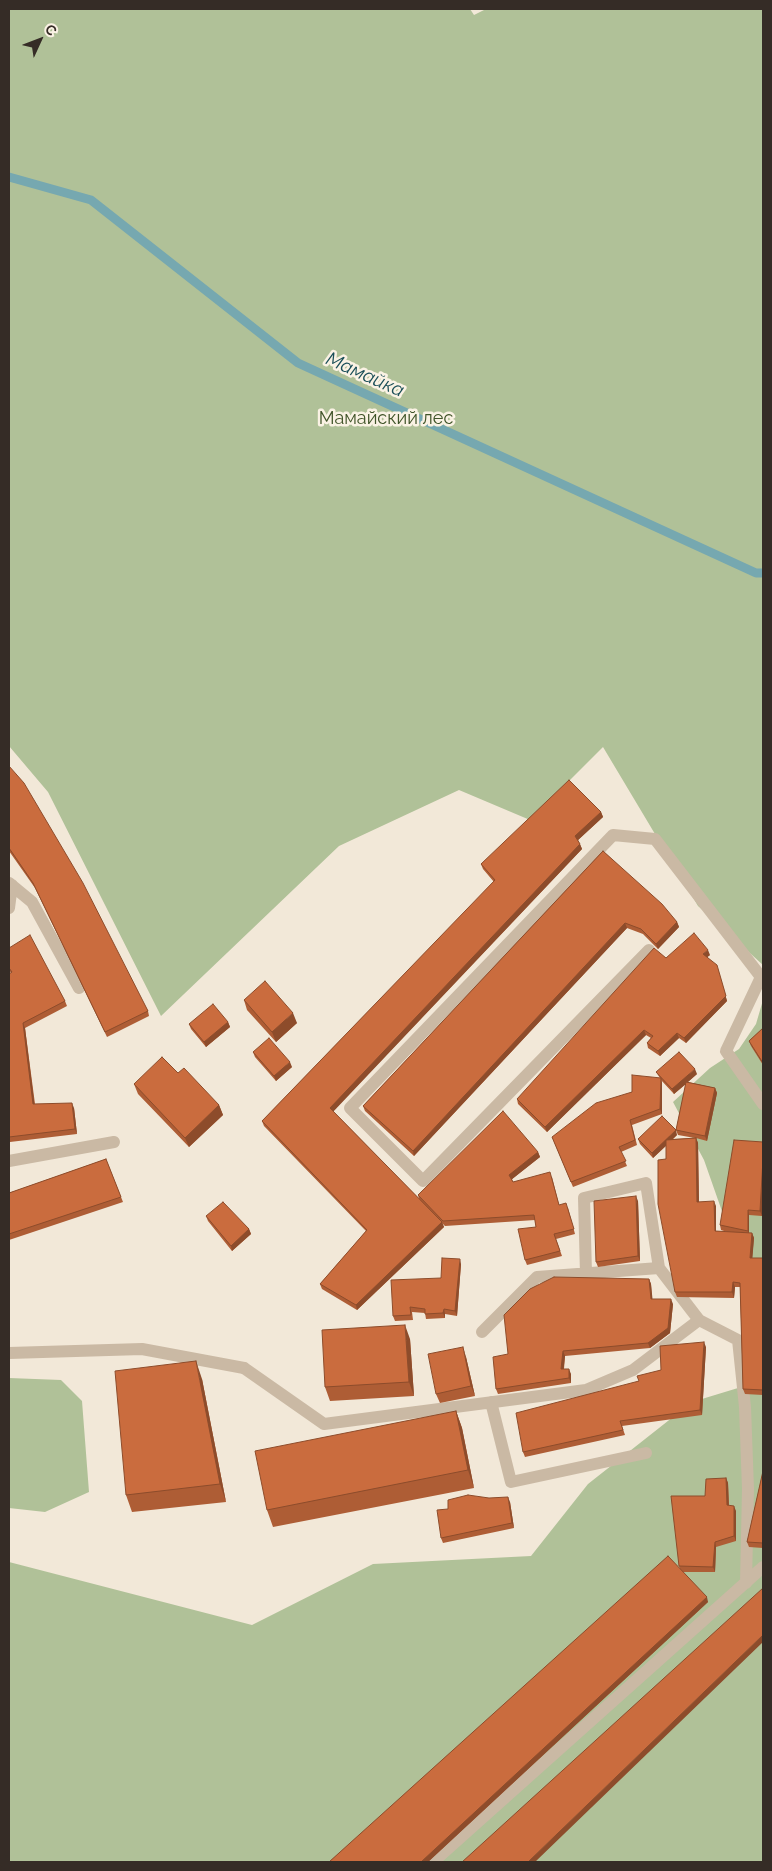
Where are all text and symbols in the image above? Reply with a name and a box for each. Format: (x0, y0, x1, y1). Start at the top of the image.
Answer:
north arrow (15, 15, 65, 65)
text: С (42, 21, 60, 39)
water label: Мамайка (322, 348, 408, 402)
park label: Мамайский лес (319, 408, 453, 430)

